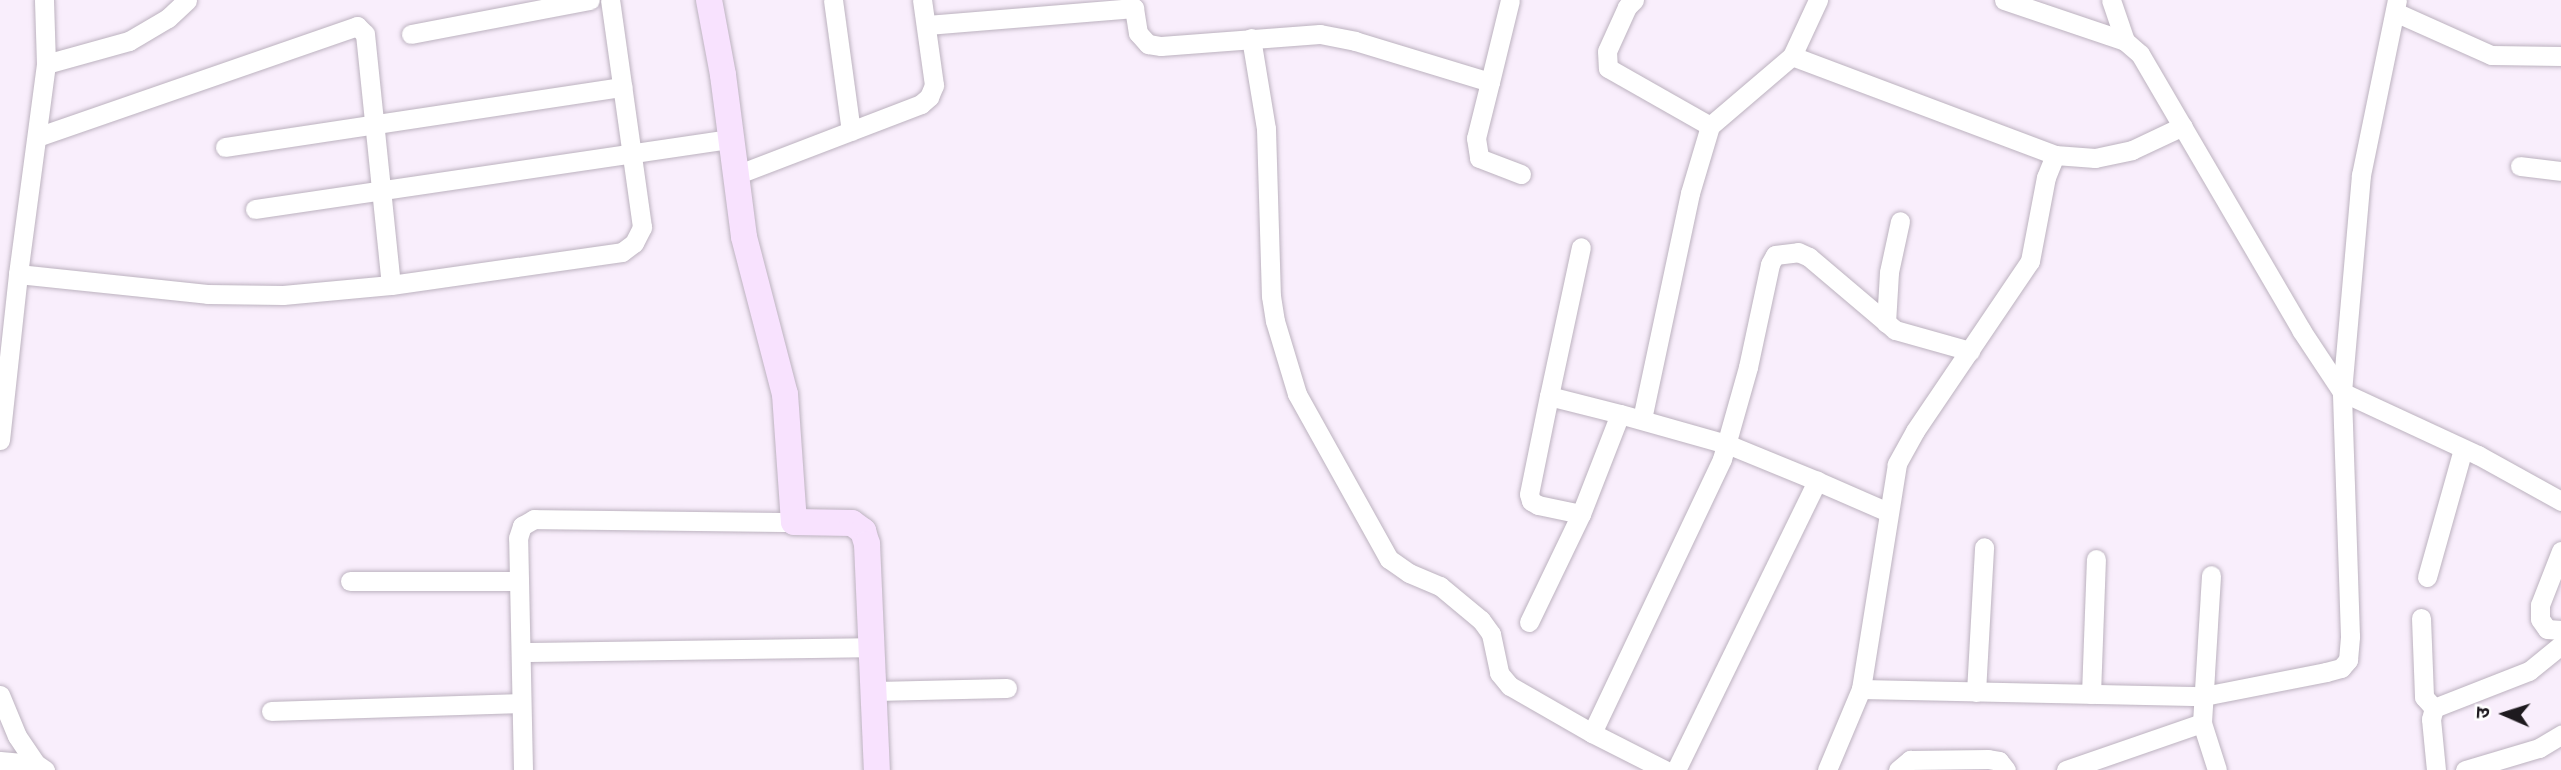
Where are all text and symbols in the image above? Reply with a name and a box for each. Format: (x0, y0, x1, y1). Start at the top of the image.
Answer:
north arrow (2470, 679, 2540, 749)
text: उ (2474, 707, 2493, 719)

